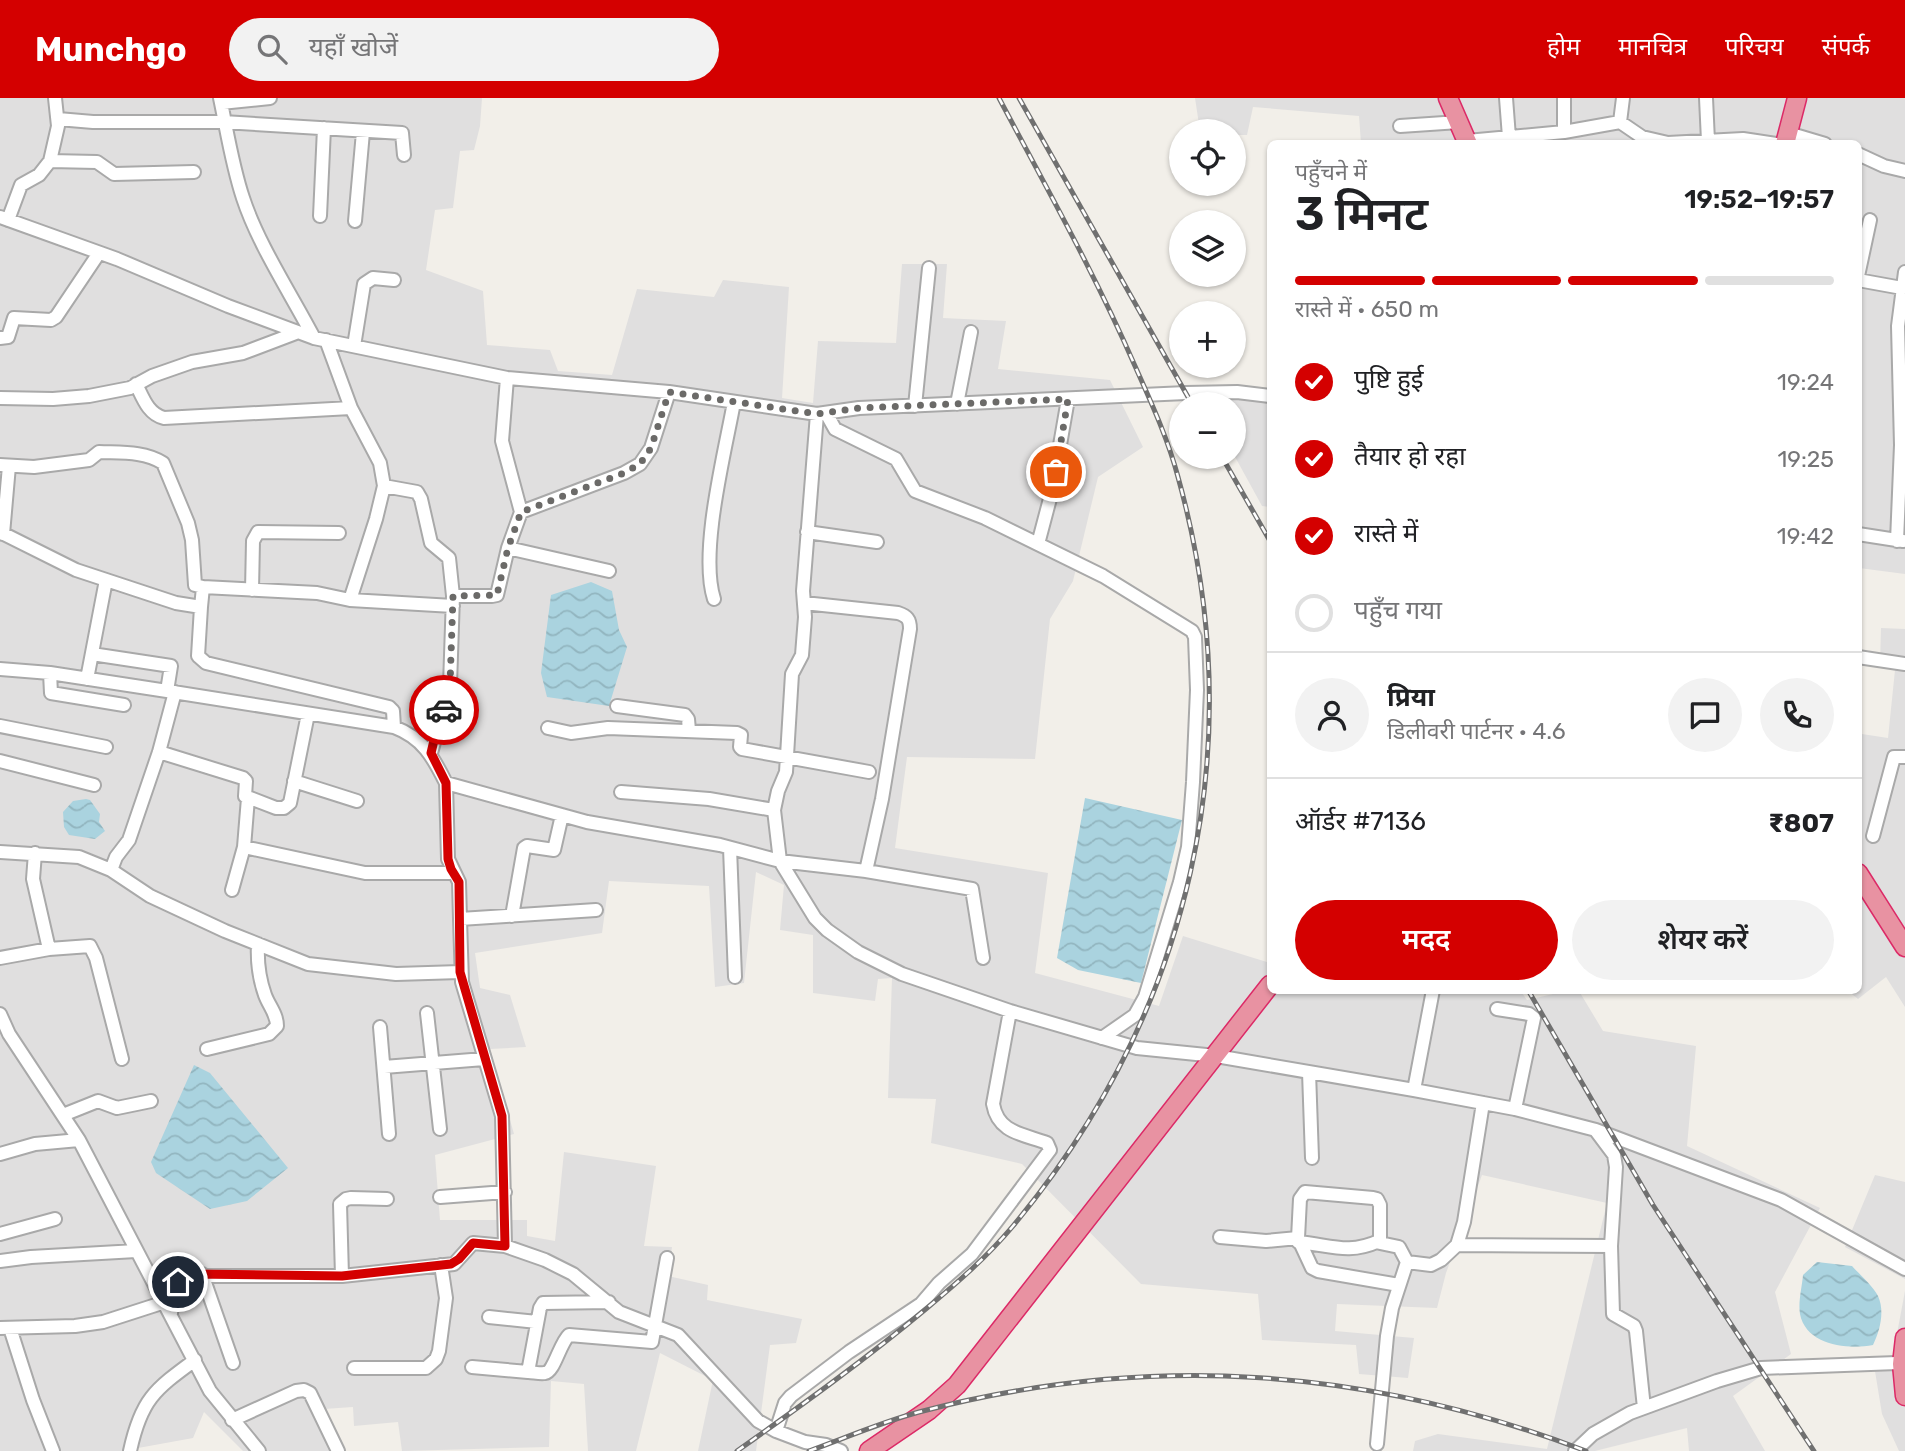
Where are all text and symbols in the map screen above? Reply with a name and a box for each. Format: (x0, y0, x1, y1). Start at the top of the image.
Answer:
search box (229, 18, 719, 81)
text: Munchgo (35, 30, 187, 69)
icon: search (253, 30, 291, 68)
text: यहाँ खोजें (309, 32, 398, 63)
text: होम (1547, 33, 1580, 61)
text: मानचित्र (1618, 33, 1687, 61)
text: परिचय (1725, 33, 1784, 61)
text: संपर्क (1822, 33, 1870, 61)
map controls (1169, 119, 1246, 469)
button: locate (1169, 119, 1246, 196)
text: पहुँचने में (1295, 158, 1367, 186)
text: 19:52–19:57 (1684, 184, 1834, 215)
text: 3 मिनट (1295, 187, 1428, 242)
button: layers (1169, 210, 1246, 287)
text: रास्ते में · 650 m (1295, 295, 1439, 323)
button: + (1169, 301, 1246, 378)
icon: check (1295, 363, 1333, 401)
text: पुष्टि हुई (1354, 364, 1424, 395)
text: 19:24 (1777, 368, 1834, 396)
button: − (1169, 392, 1246, 469)
icon: check (1295, 440, 1333, 478)
text: तैयार हो रहा (1354, 441, 1466, 472)
pin (1026, 442, 1086, 502)
text: 19:25 (1777, 445, 1834, 473)
icon: bag (1037, 453, 1075, 491)
icon: check (1295, 517, 1333, 555)
text: रास्ते में (1354, 518, 1418, 549)
text: 19:42 (1777, 522, 1834, 550)
text: पहुँच गया (1354, 595, 1442, 626)
courier (409, 675, 479, 745)
button: person (1295, 678, 1369, 752)
button: chat (1668, 678, 1742, 752)
button: phone (1760, 678, 1834, 752)
text: प्रिया (1387, 682, 1435, 713)
icon: car (425, 691, 463, 729)
text: डिलीवरी पार्टनर · 4.6 (1387, 717, 1566, 745)
text: ऑर्डर #7136 (1295, 806, 1426, 837)
text: ₹807 (1768, 808, 1834, 839)
button: मदद (1295, 900, 1558, 980)
button: शेयर करें (1572, 900, 1834, 980)
pin (148, 1252, 208, 1312)
icon: home (159, 1263, 197, 1301)

